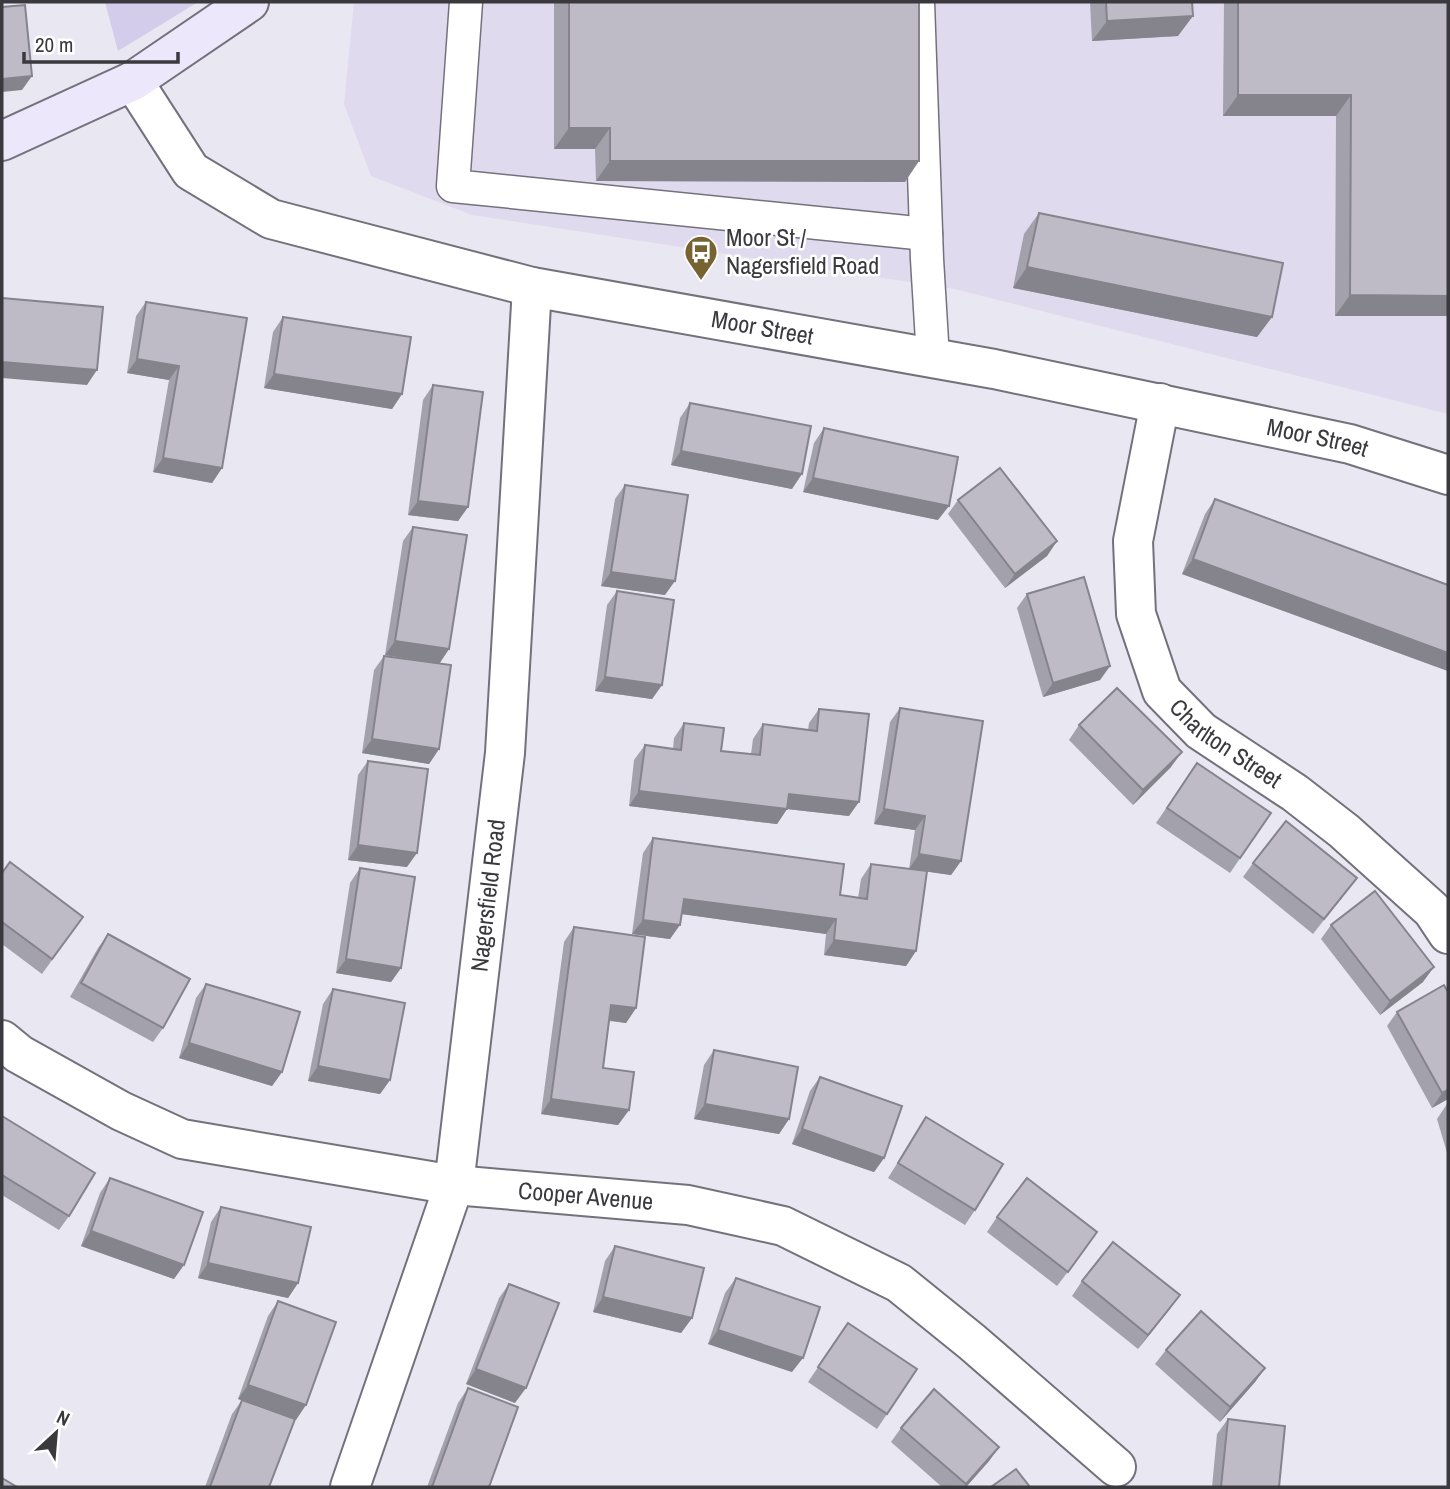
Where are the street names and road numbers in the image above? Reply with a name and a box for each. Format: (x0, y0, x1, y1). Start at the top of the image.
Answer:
street label: Moor Street (709, 302, 816, 352)
street label: Moor Street (1264, 410, 1373, 464)
street label: Charlton Street (1163, 691, 1289, 795)
street label: Nagersfield Road (462, 817, 512, 973)
street label: Cooper Avenue (517, 1174, 655, 1217)

